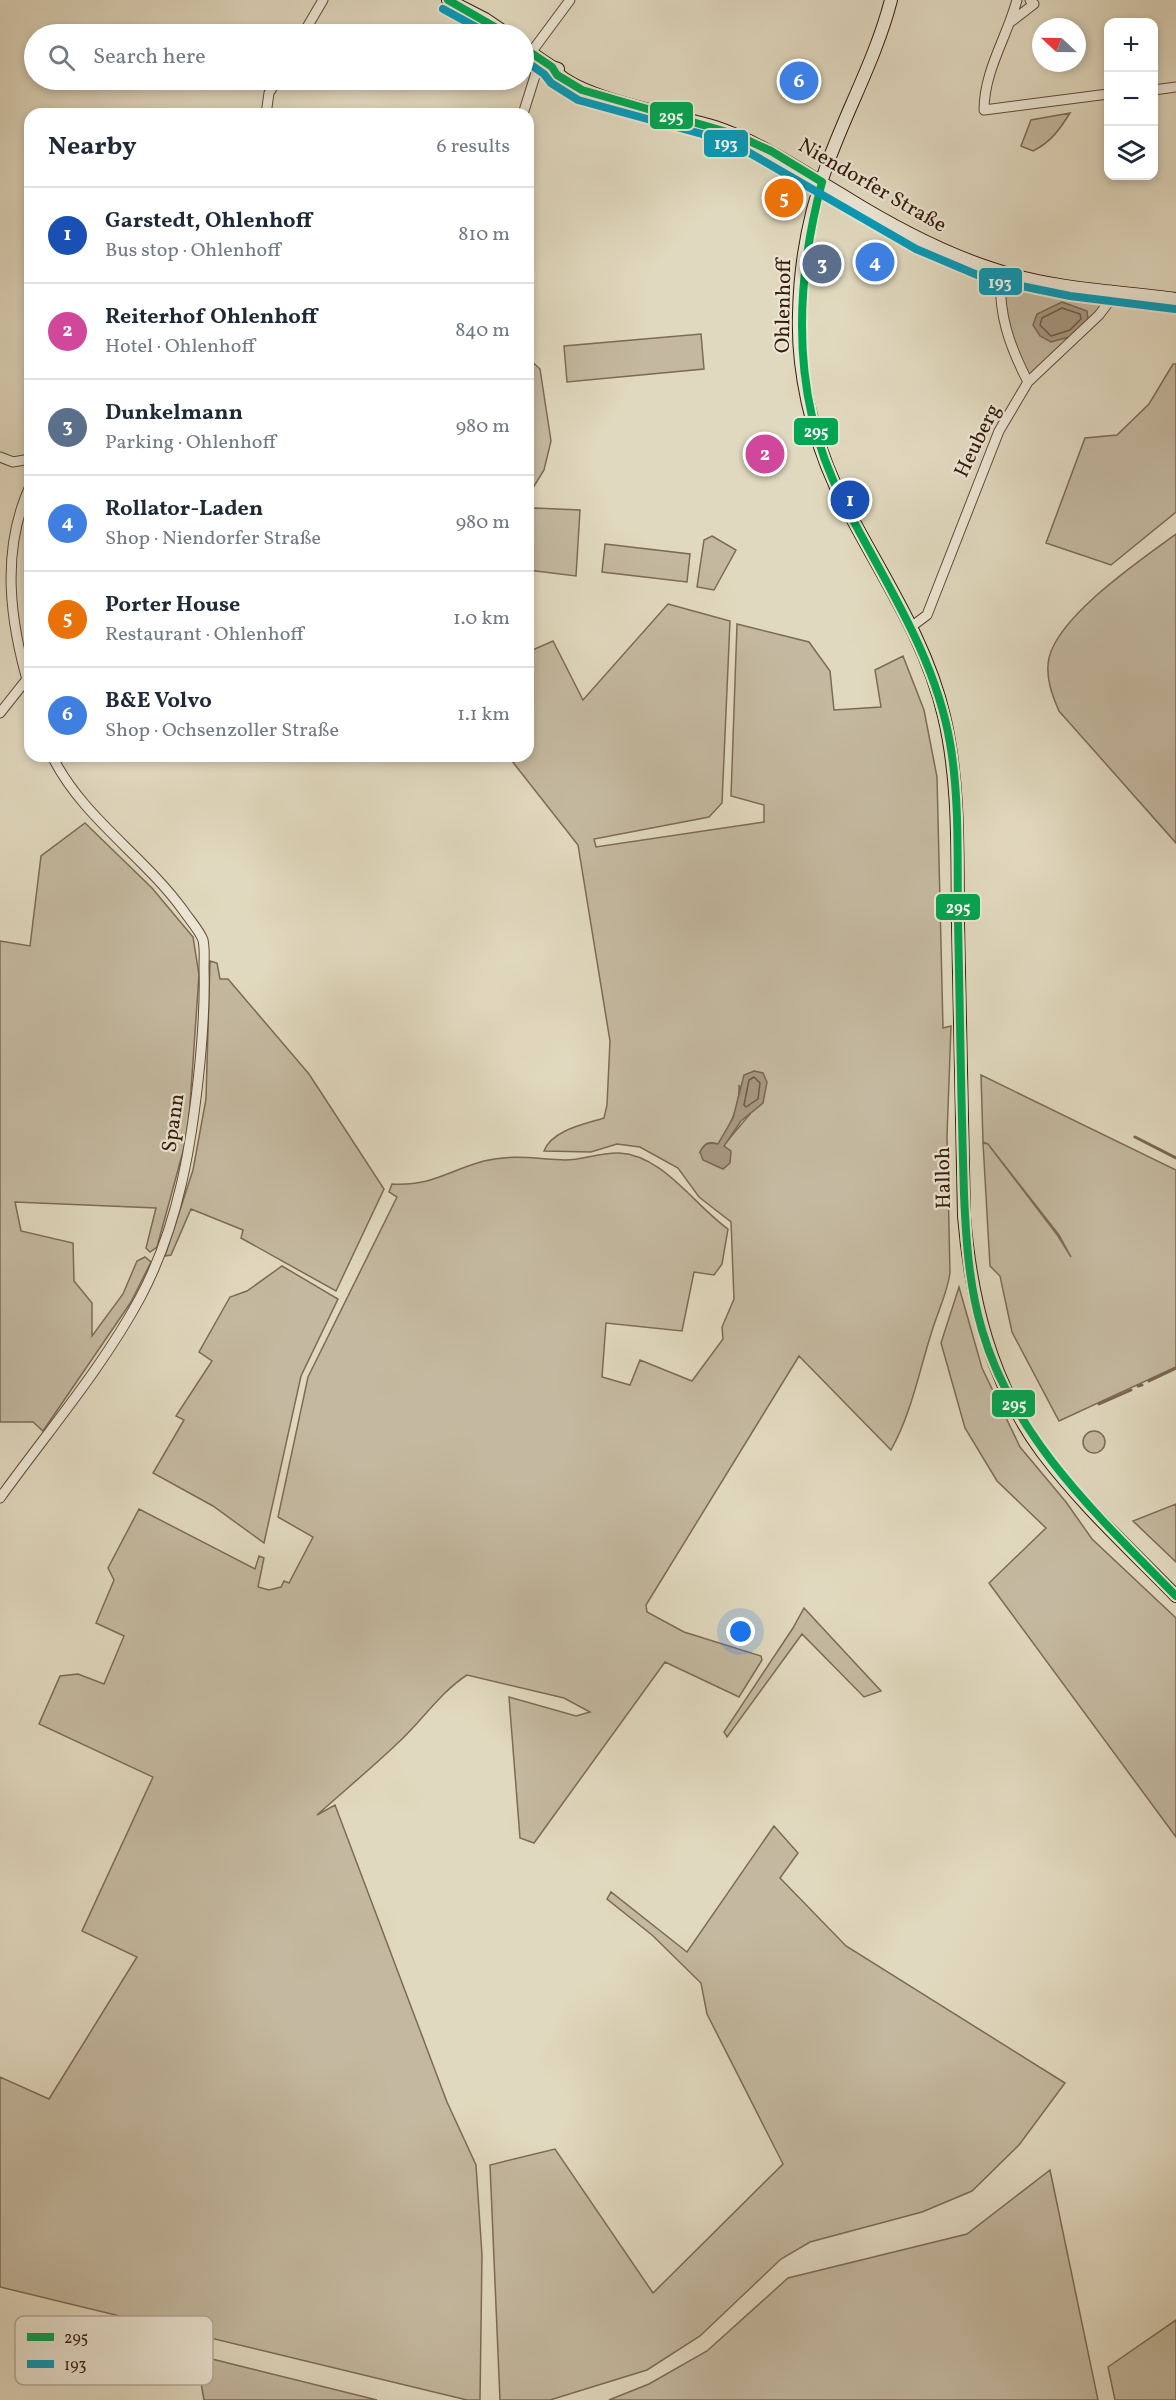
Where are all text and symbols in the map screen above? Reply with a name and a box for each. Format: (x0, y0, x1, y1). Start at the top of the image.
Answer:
north arrow (1032, 18, 1086, 72)
map controls (1104, 18, 1158, 180)
button: + (1104, 18, 1158, 72)
search box (24, 24, 534, 90)
icon: search (45, 41, 78, 74)
text: Search here (93, 42, 206, 73)
pin: 6 (780, 58, 818, 104)
button: − (1104, 72, 1158, 126)
line badge: 295 (649, 101, 694, 130)
text: 295 (659, 107, 684, 129)
button: layers (1104, 126, 1158, 180)
text: Nearby (48, 129, 137, 165)
line badge: 193 (703, 129, 749, 158)
street label: Niendorfer Straße (792, 132, 952, 240)
text: 6 results (437, 133, 510, 161)
text: 193 (714, 134, 738, 156)
pin: 5 (764, 176, 804, 220)
text: Garstedt, Ohlenhoff (105, 206, 312, 237)
text: 1 (63, 221, 72, 249)
text: 810 m (458, 221, 510, 249)
text: Bus stop · Ohlenhoff (105, 237, 281, 265)
pin: 4 (856, 240, 894, 284)
pin: 3 (802, 242, 842, 286)
street label: Ohlenhoff (769, 257, 799, 353)
line badge: 193 (978, 267, 1023, 296)
text: 193 (988, 273, 1012, 295)
text: Reiterhof Ohlenhoff (105, 302, 317, 333)
text: 2 (62, 317, 73, 345)
text: 840 m (455, 317, 510, 345)
text: Hotel · Ohlenhoff (105, 333, 255, 361)
text: Dunkelmann (105, 398, 243, 429)
street label: Heuberg (948, 399, 1008, 483)
text: 3 (62, 413, 73, 441)
text: 980 m (456, 413, 510, 441)
line badge: 295 (793, 417, 839, 446)
text: 295 (804, 422, 829, 444)
text: Parking · Ohlenhoff (105, 429, 276, 457)
pin: 2 (746, 432, 784, 476)
pin: 1 (830, 478, 870, 522)
text: Rollator-Laden (105, 494, 263, 525)
text: 4 (61, 509, 74, 537)
text: 980 m (456, 509, 510, 537)
text: Shop · Niendorfer Straße (105, 525, 321, 553)
text: Porter House (105, 590, 240, 621)
text: 5 (63, 605, 72, 633)
text: 1.0 km (453, 605, 510, 633)
text: Restaurant · Ohlenhoff (105, 621, 304, 649)
text: B&E Volvo (105, 686, 212, 717)
text: 6 (62, 701, 73, 729)
text: 1.1 km (457, 701, 510, 729)
text: Shop · Ochsenzoller Straße (105, 717, 339, 745)
line badge: 295 (935, 893, 981, 921)
text: 295 (946, 898, 971, 920)
street label: Spann (156, 1092, 192, 1154)
street label: Halloh (929, 1147, 959, 1209)
line badge: 295 (991, 1389, 1036, 1418)
text: 295 (1002, 1395, 1027, 1417)
your location (726, 1617, 755, 1646)
legend (15, 2316, 213, 2385)
text: 295 (64, 2328, 88, 2350)
text: 193 (64, 2355, 86, 2377)

